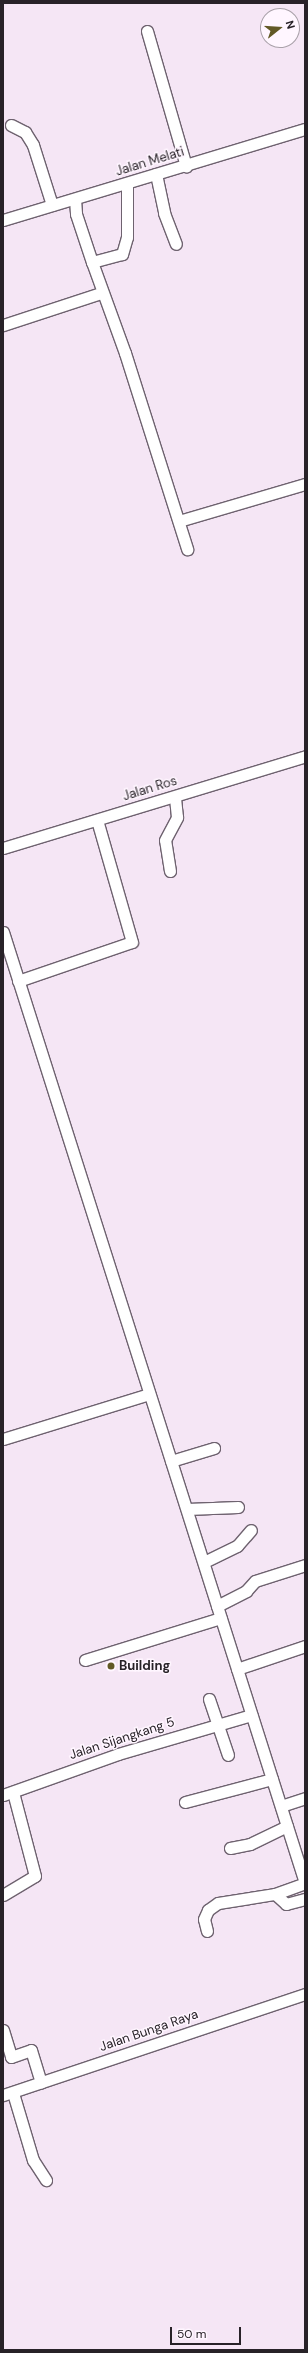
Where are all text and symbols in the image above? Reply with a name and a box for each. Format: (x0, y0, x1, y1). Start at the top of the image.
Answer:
north arrow (260, 8, 300, 48)
text: N (283, 19, 298, 31)
street label: Jalan Melati (114, 144, 186, 180)
street label: Jalan Ros (121, 773, 179, 805)
place label: Building (119, 1658, 170, 1674)
marker: Building (106, 1661, 116, 1671)
street label: Jalan Sijangkang 5 (67, 1715, 177, 1763)
street label: Jalan Bunga Raya (98, 2007, 200, 2055)
scale bar (172, 2319, 243, 2345)
text: 50 m (177, 2326, 206, 2342)

